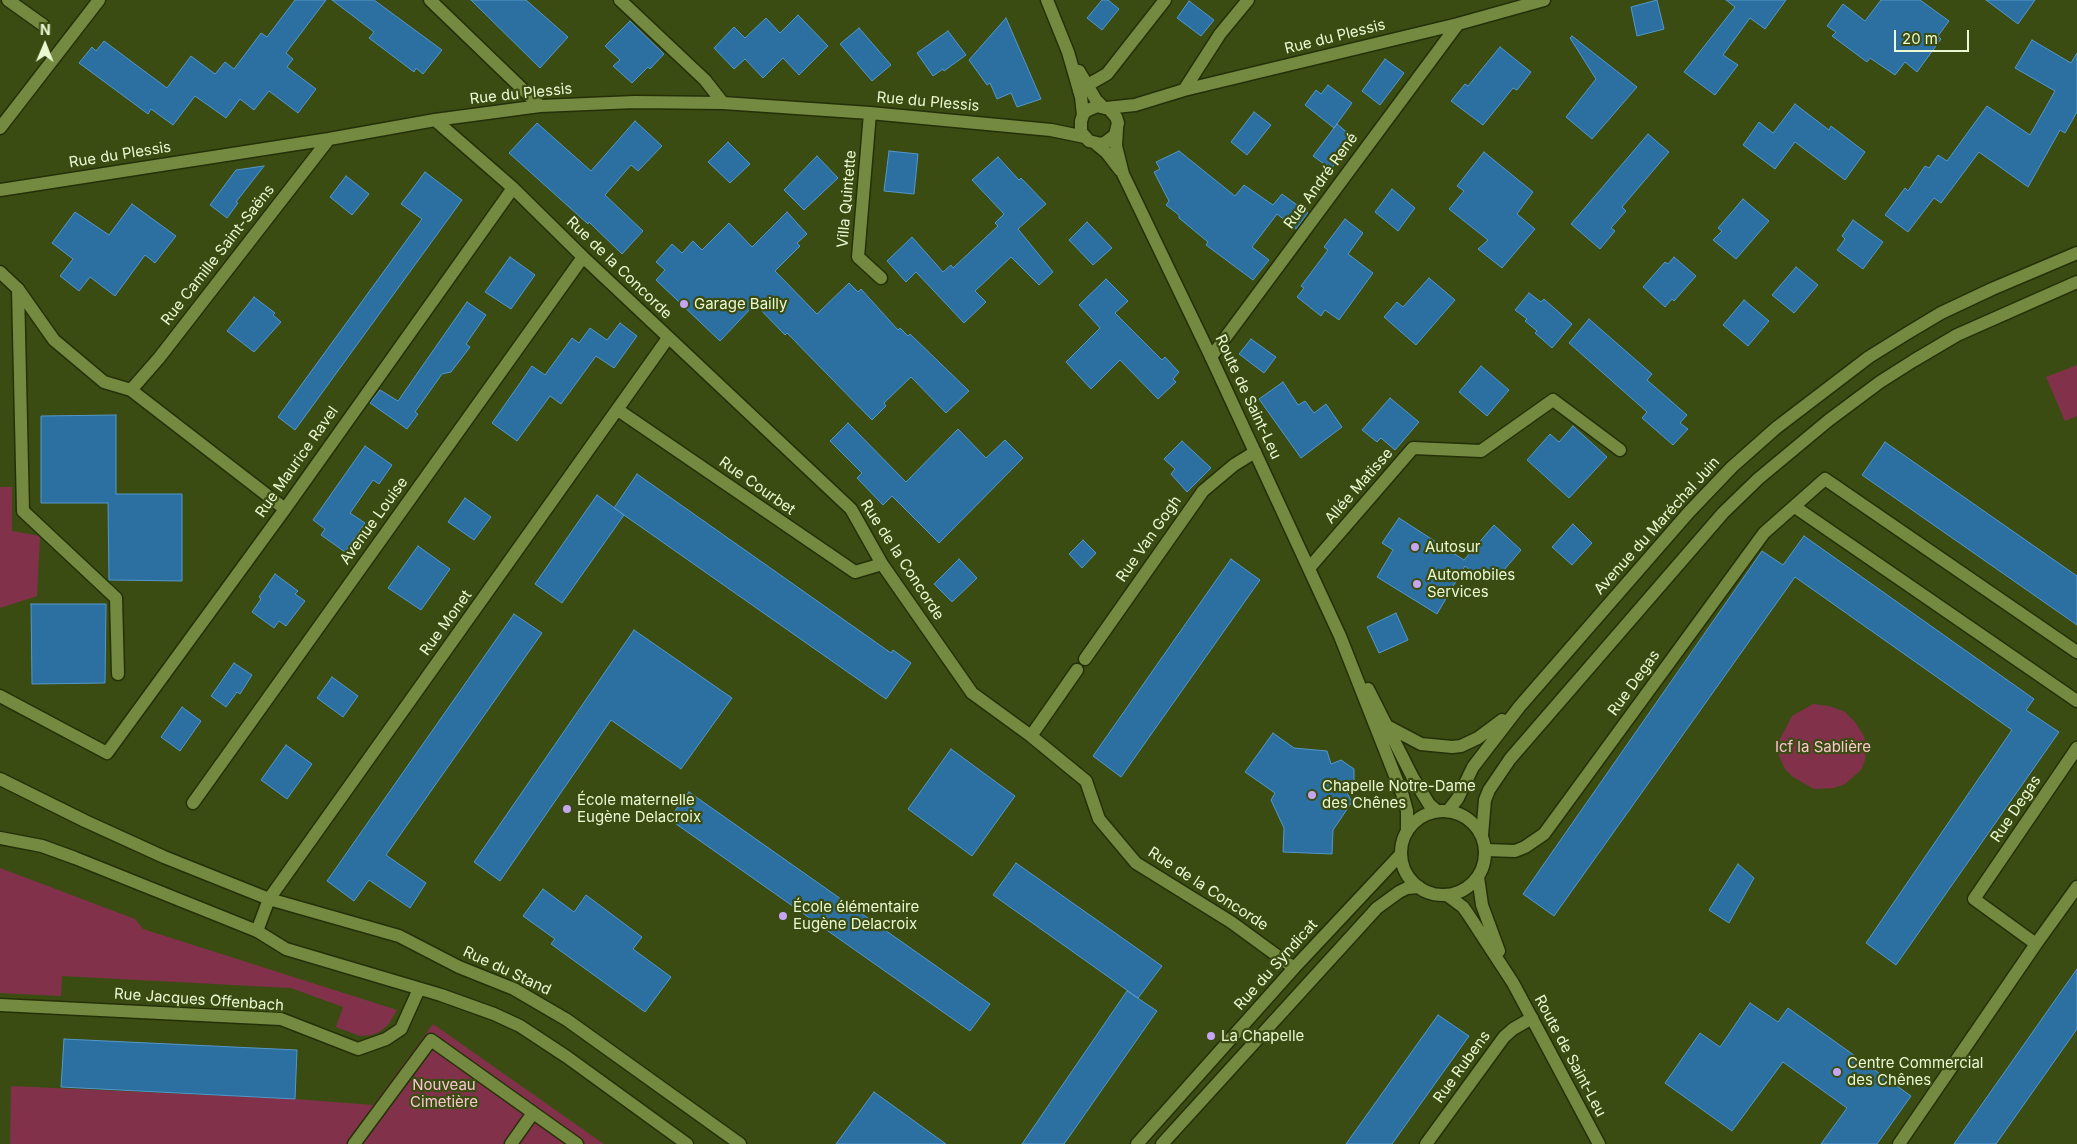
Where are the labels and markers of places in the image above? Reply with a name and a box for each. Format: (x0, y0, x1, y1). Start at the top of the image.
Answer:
place label: Garage Bailly (694, 295, 787, 313)
marker: Garage Bailly (678, 298, 690, 310)
place label: Autosur (1425, 538, 1480, 556)
marker: Autosur (1409, 541, 1421, 553)
place label: Automobiles Services (1427, 566, 1515, 601)
marker: Automobiles Services (1411, 578, 1423, 590)
place label: Chapelle Notre-Dame des Chênes (1322, 777, 1476, 812)
marker: Chapelle Notre-Dame des Chênes (1306, 789, 1318, 801)
place label: École maternelle Eugène Delacroix (577, 791, 701, 826)
marker: École maternelle Eugène Delacroix (561, 803, 573, 815)
place label: École élémentaire Eugène Delacroix (793, 898, 919, 933)
marker: École élémentaire Eugène Delacroix (777, 910, 789, 922)
place label: La Chapelle (1221, 1027, 1304, 1045)
marker: La Chapelle (1205, 1030, 1217, 1042)
place label: Centre Commercial des Chênes (1847, 1054, 1983, 1089)
marker: Centre Commercial des Chênes (1831, 1066, 1843, 1078)

